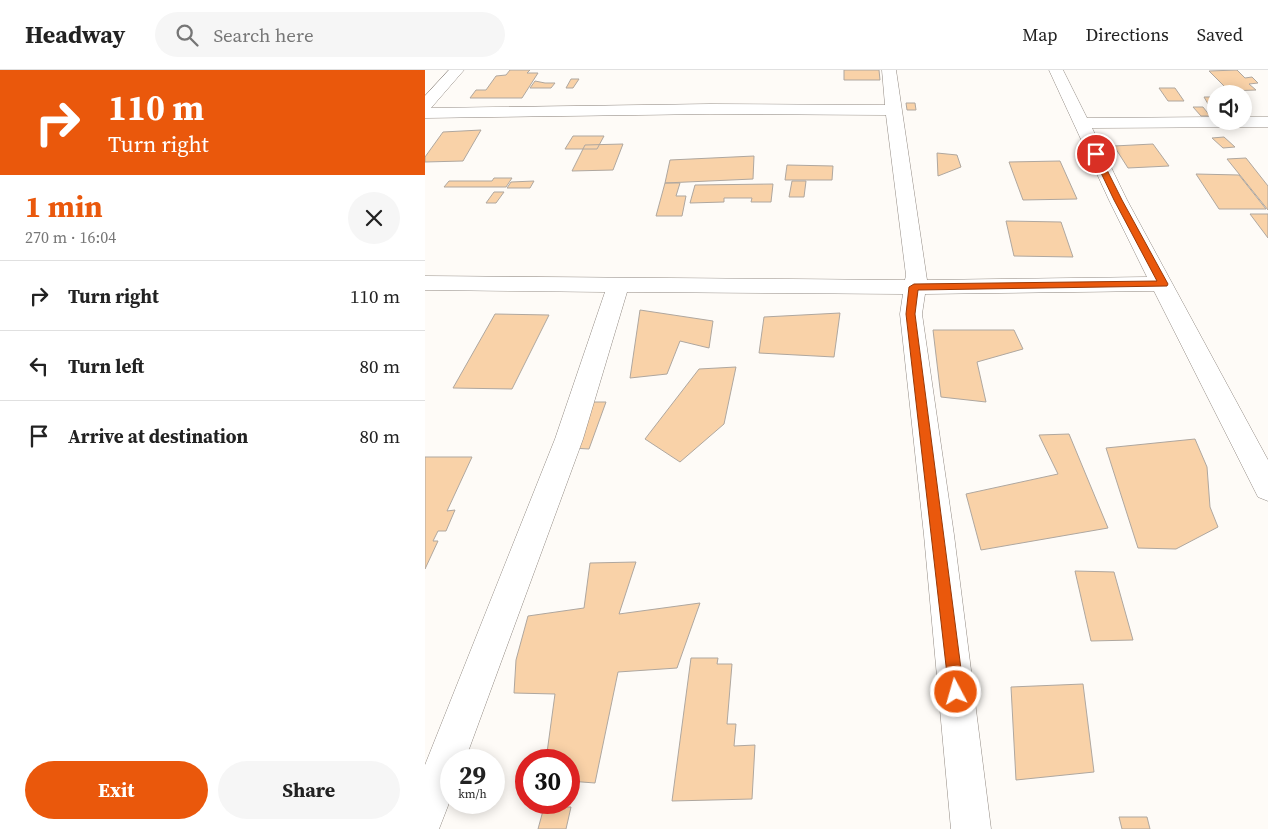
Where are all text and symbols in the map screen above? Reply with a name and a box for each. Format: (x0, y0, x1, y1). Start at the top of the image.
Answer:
search box (155, 12, 505, 57)
text: Headway (25, 18, 125, 51)
icon: search (173, 21, 201, 49)
text: Search here (213, 22, 314, 48)
text: Map (1022, 22, 1058, 47)
text: Directions (1086, 22, 1169, 47)
text: Saved (1197, 22, 1243, 47)
text: 110 m (108, 84, 204, 132)
map controls (1207, 85, 1252, 130)
button: sound (1207, 85, 1252, 130)
icon: right (25, 90, 90, 155)
text: Turn right (108, 129, 209, 159)
pin (1075, 133, 1117, 175)
icon: arrive (1082, 140, 1110, 168)
text: 1 min (25, 186, 103, 227)
button: close (348, 192, 400, 244)
text: 270 m · 16:04 (25, 226, 116, 248)
icon: right (25, 282, 53, 310)
text: Turn right (68, 283, 159, 309)
text: 110 m (350, 283, 400, 309)
icon: left (25, 352, 53, 380)
text: Turn left (68, 353, 144, 379)
text: 80 m (359, 353, 400, 379)
icon: arrive (25, 422, 53, 450)
text: Arrive at destination (68, 423, 248, 449)
text: 80 m (359, 423, 400, 449)
position arrow (929, 665, 981, 717)
speed limit sign: 30 (515, 749, 580, 814)
text: 29 (459, 758, 486, 792)
button: Exit (25, 761, 208, 819)
button: Share (218, 761, 400, 819)
text: km/h (458, 786, 487, 802)

